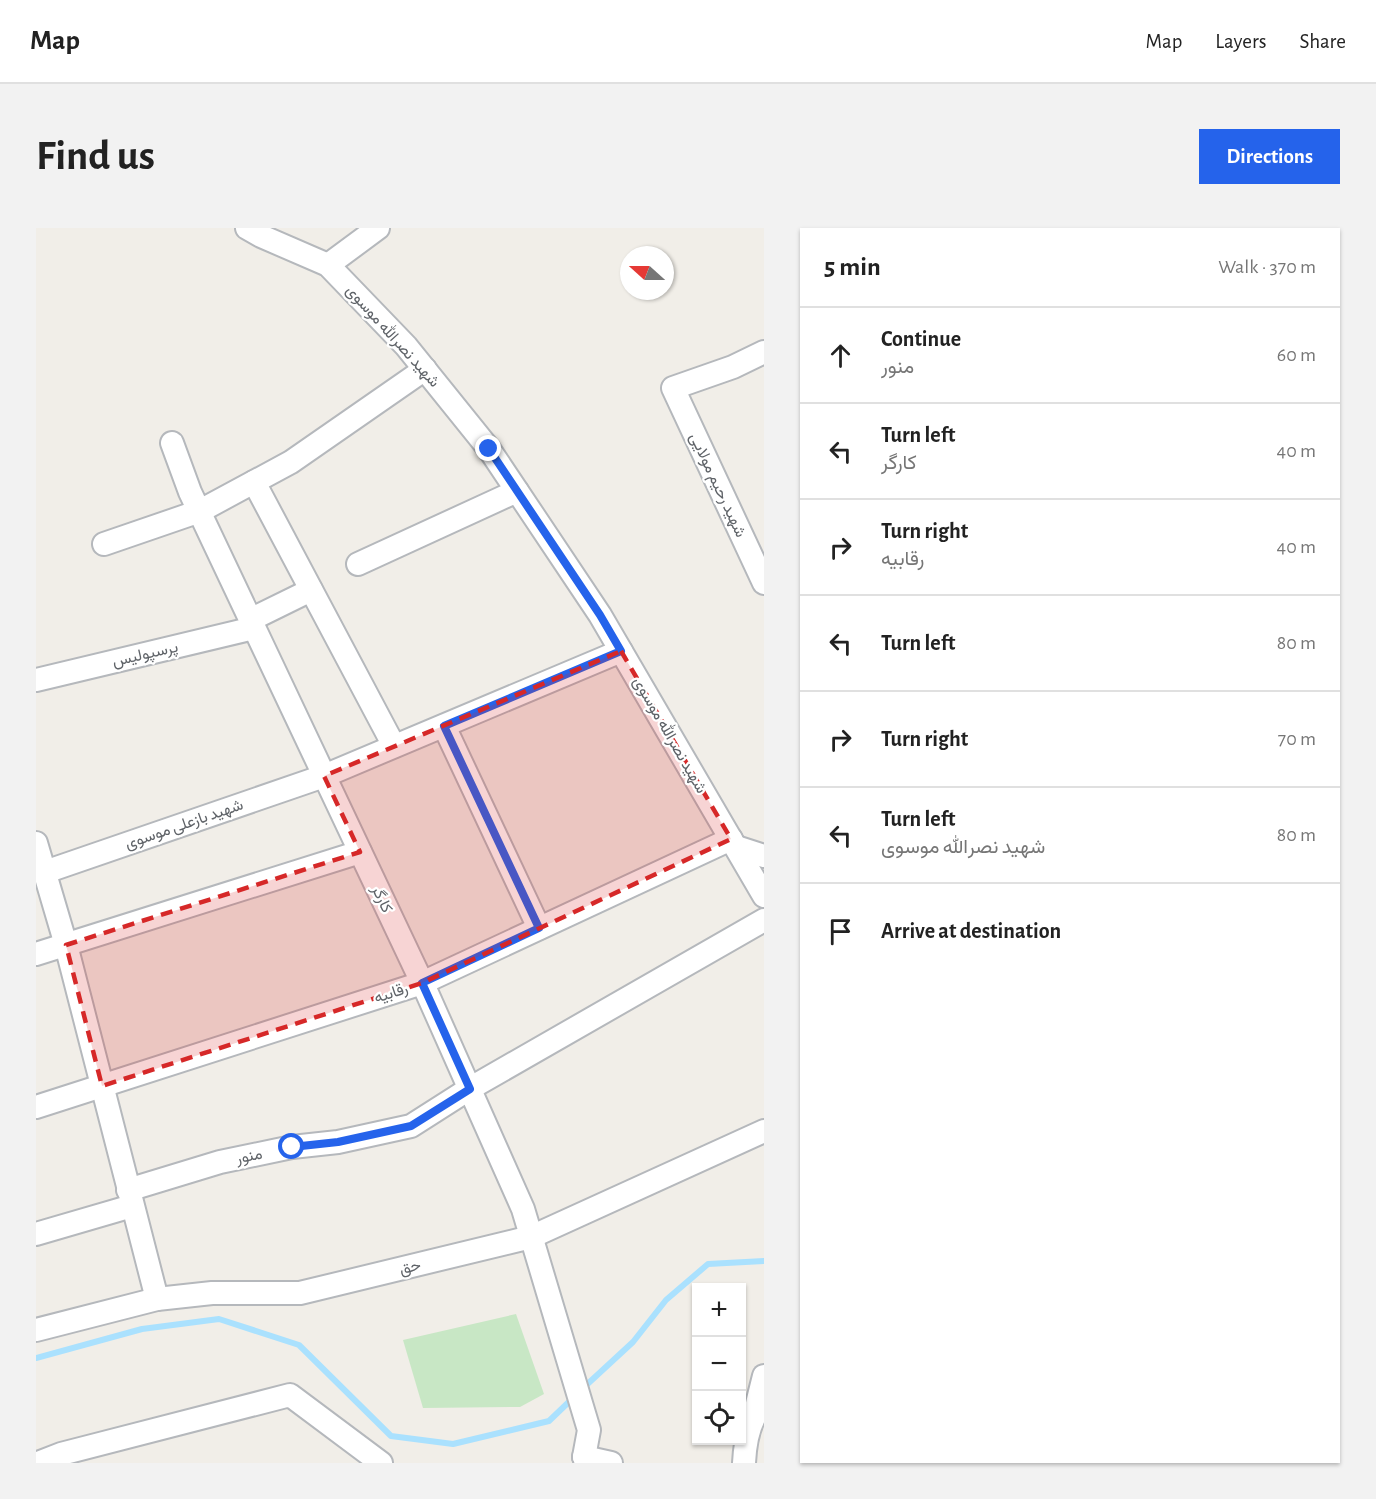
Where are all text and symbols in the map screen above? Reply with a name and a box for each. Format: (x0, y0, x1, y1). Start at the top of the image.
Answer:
text: Map (30, 27, 80, 55)
text: Map (1146, 31, 1182, 52)
text: Layers (1215, 31, 1266, 52)
text: Share (1299, 31, 1346, 52)
button: Directions (1199, 129, 1340, 184)
text: Find us (36, 135, 155, 177)
north arrow (620, 246, 674, 300)
text: 5 min (824, 254, 881, 280)
text: Walk · 370 m (1218, 257, 1316, 277)
street label: شهید نصرالله موسوی (342, 280, 444, 392)
text: Continue (881, 328, 961, 350)
icon: ahead (824, 339, 857, 372)
text: 60 m (1277, 345, 1316, 365)
text: منور (881, 357, 914, 377)
text: Turn left (881, 424, 955, 446)
street label: شهید رحیم مولایی (685, 430, 749, 541)
route end (475, 435, 501, 461)
icon: left (824, 435, 857, 468)
text: 40 m (1277, 441, 1316, 461)
text: کارگر (881, 453, 917, 473)
text: Turn right (881, 520, 968, 542)
icon: right (824, 531, 857, 564)
text: 40 m (1277, 537, 1316, 557)
text: رقابیه (881, 549, 924, 569)
icon: left (824, 627, 857, 660)
text: Turn left (881, 632, 955, 654)
text: 80 m (1277, 633, 1316, 653)
street label: پرسپولیس (111, 639, 180, 672)
street label: شهید نصرالله موسوی (628, 673, 712, 797)
icon: right (824, 723, 857, 756)
text: Turn right (881, 728, 968, 750)
text: 70 m (1278, 729, 1316, 749)
street label: شهید بازعلی موسوی (123, 796, 246, 854)
text: Turn left (881, 808, 955, 830)
icon: left (824, 819, 857, 852)
text: 80 m (1277, 825, 1316, 845)
text: شهید نصرالله موسوی (881, 837, 1045, 857)
street label: کارگر (366, 882, 395, 916)
icon: arrive (824, 915, 857, 948)
text: Arrive at destination (881, 920, 1061, 942)
street label: رقابیه (372, 980, 411, 1008)
route start (278, 1133, 304, 1159)
street label: منور (233, 1145, 264, 1169)
street label: حق (398, 1257, 423, 1279)
map controls (692, 1283, 746, 1445)
button: + (692, 1283, 746, 1337)
button: − (692, 1337, 746, 1391)
button: locate (692, 1391, 746, 1445)

